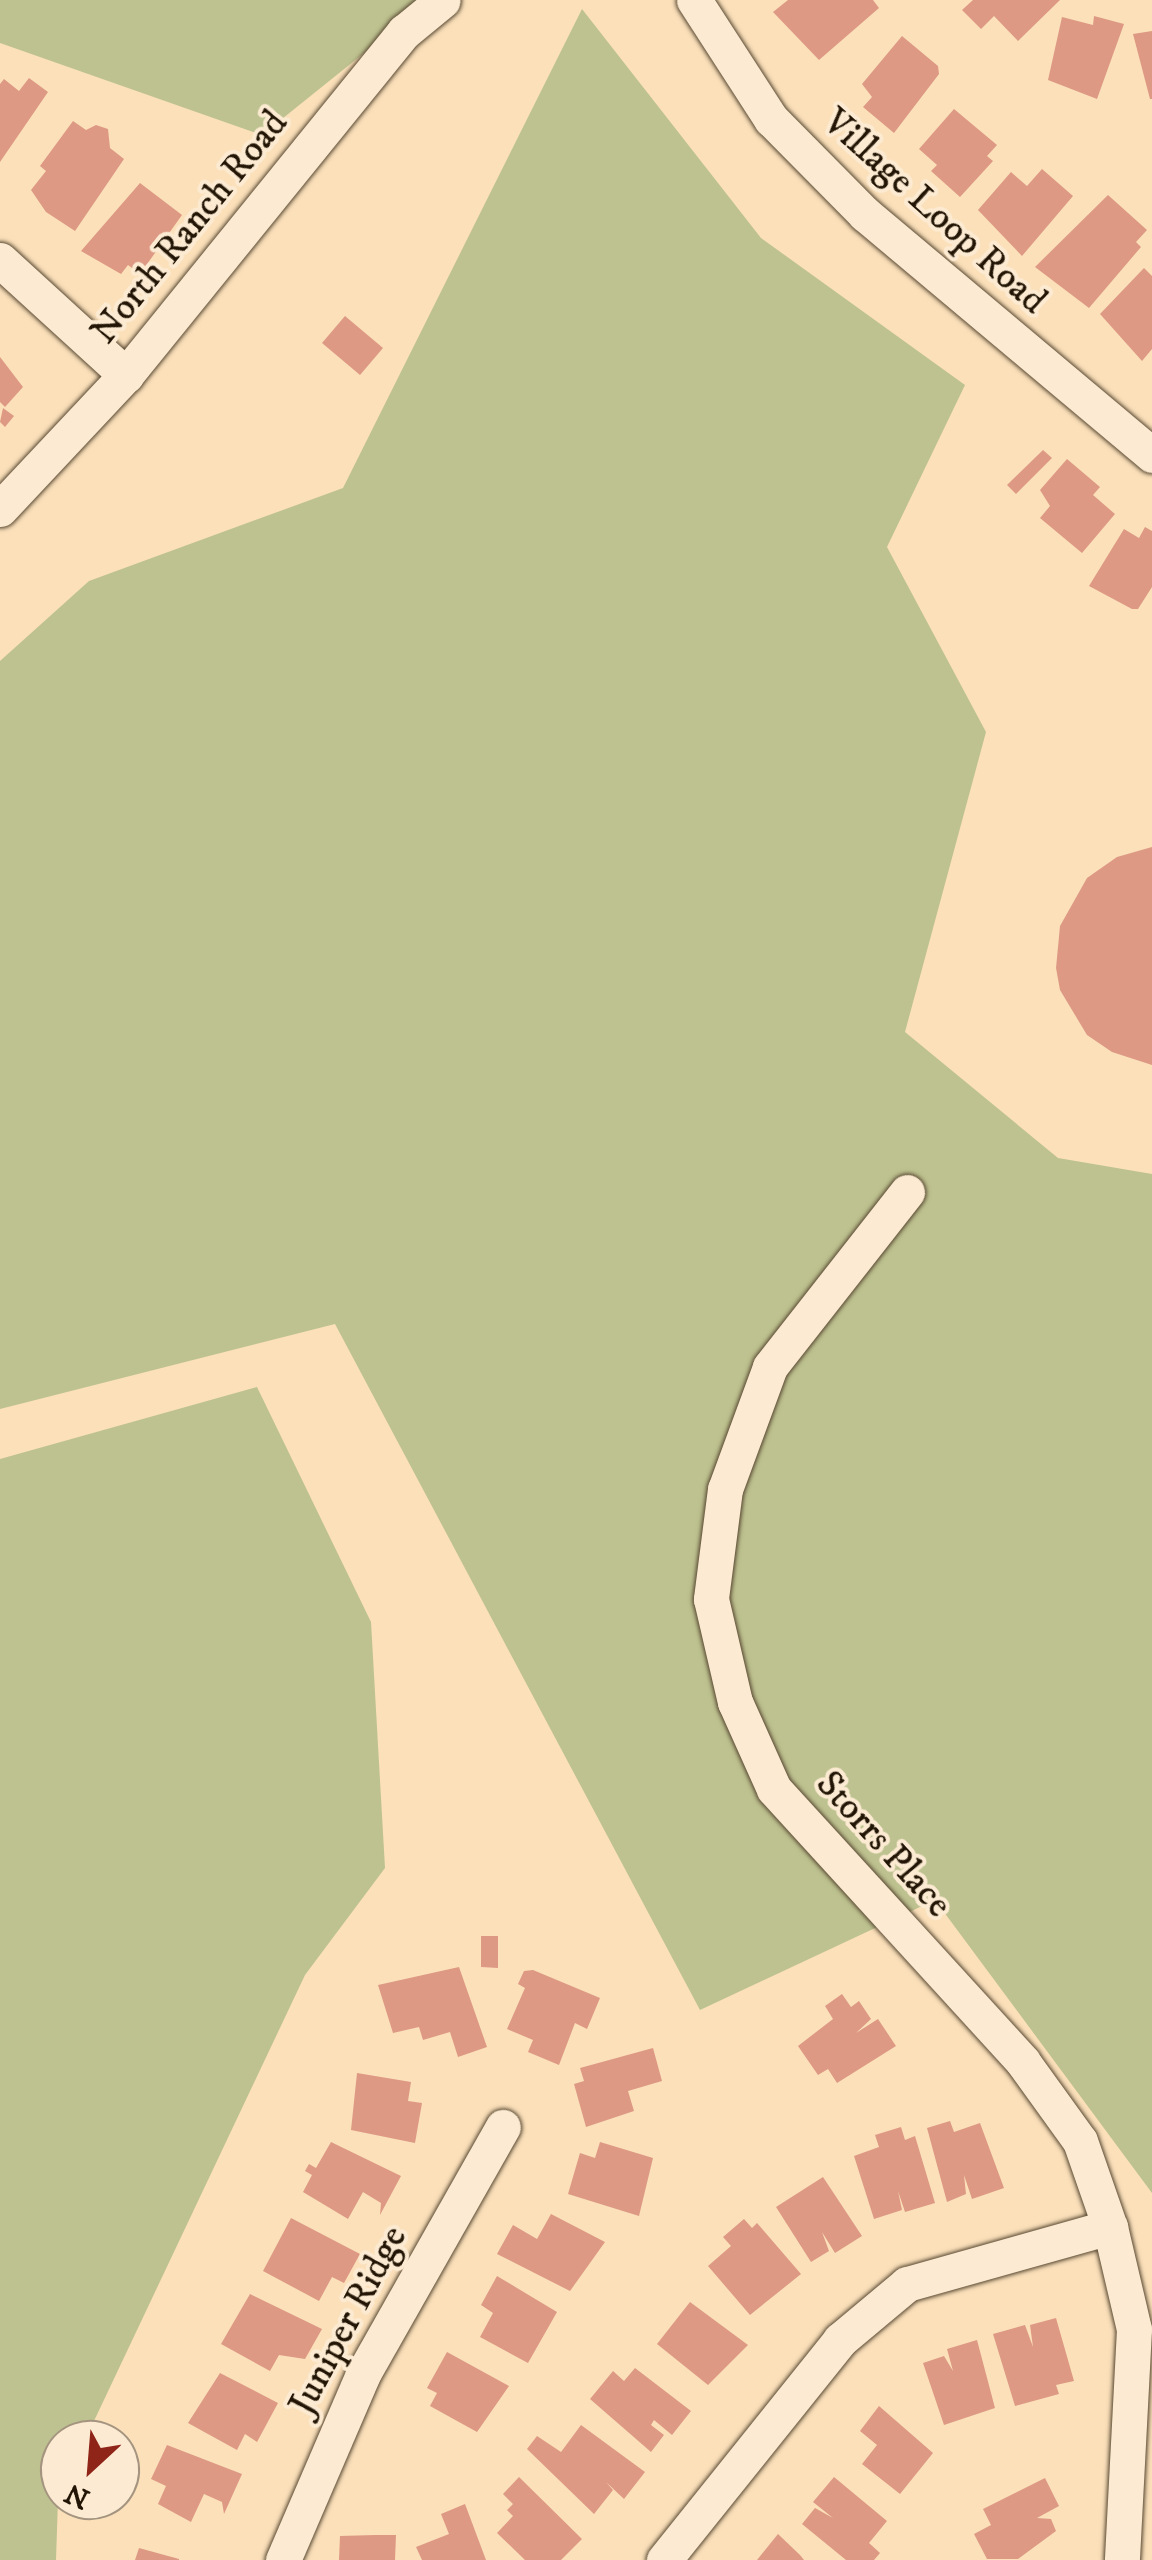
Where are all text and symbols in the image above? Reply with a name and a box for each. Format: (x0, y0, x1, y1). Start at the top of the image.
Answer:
street label: Village Loop Road (813, 100, 1055, 324)
street label: North Ranch Road (82, 102, 298, 354)
street label: Storrs Place (805, 1762, 961, 1928)
street label: Juniper Ridge (280, 2219, 418, 2423)
north arrow (40, 2420, 140, 2520)
text: N (60, 2475, 96, 2516)

